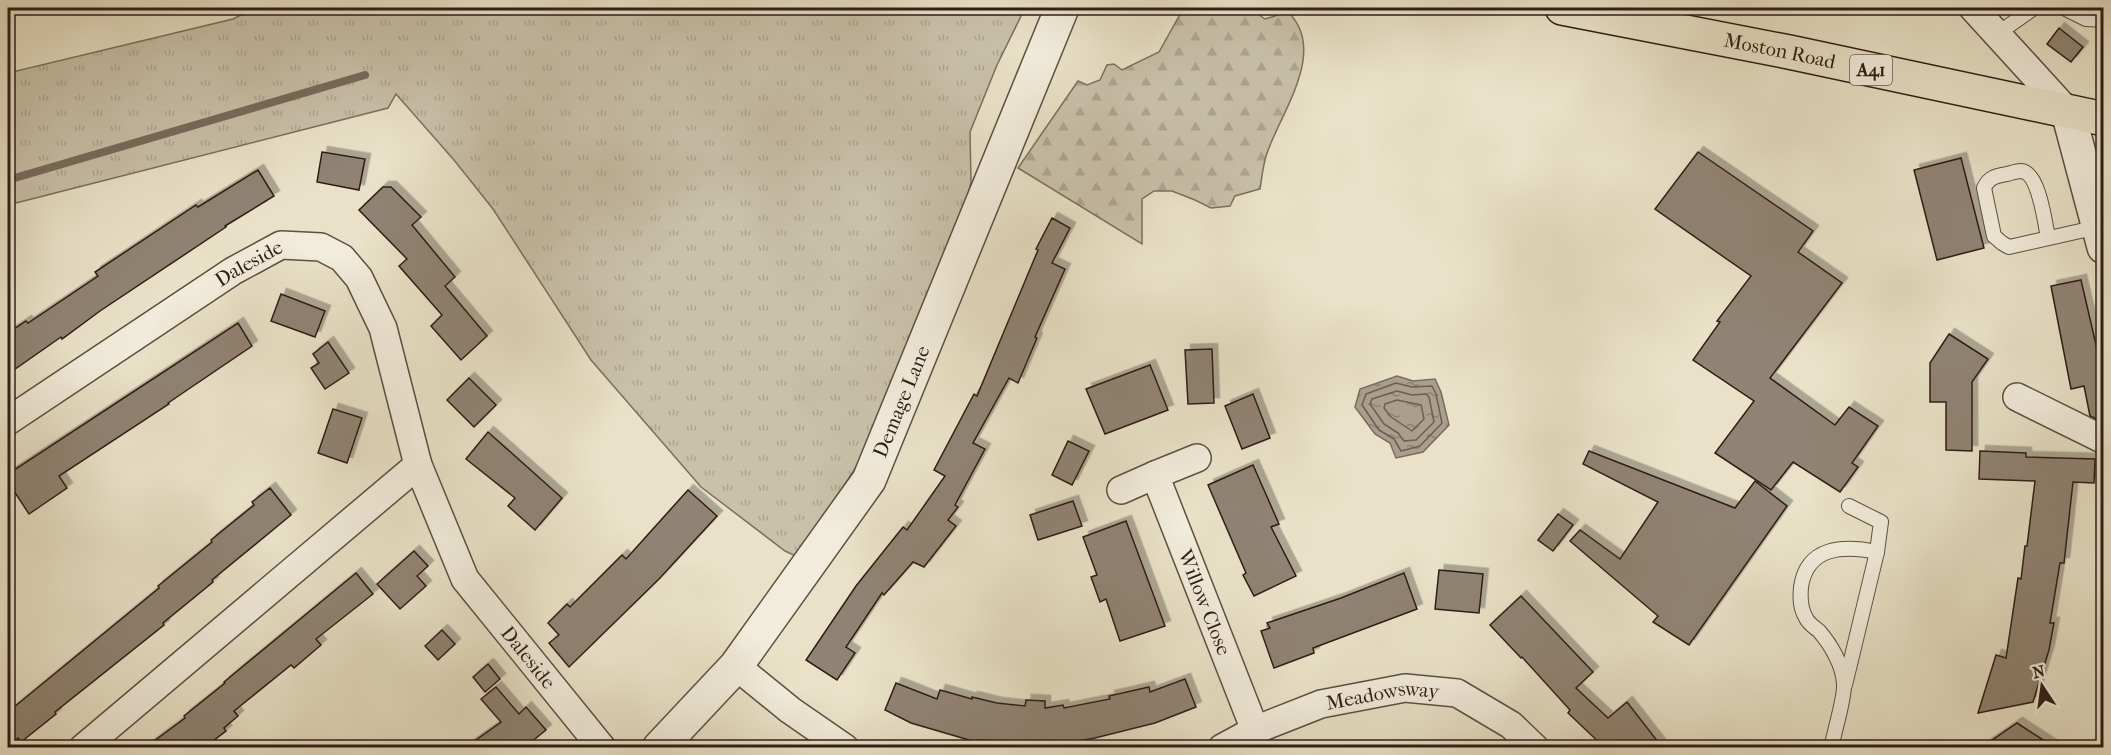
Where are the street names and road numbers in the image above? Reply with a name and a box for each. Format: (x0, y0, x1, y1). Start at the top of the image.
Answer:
street label: Moston Road (1722, 29, 1839, 74)
road number: A41 (1850, 55, 1892, 85)
street label: Daleside (211, 235, 287, 292)
street label: Demage Lane (868, 342, 935, 461)
street label: Willow Close (1173, 545, 1236, 659)
street label: Daleside (496, 622, 560, 694)
street label: Meadowsway (1324, 677, 1441, 715)

